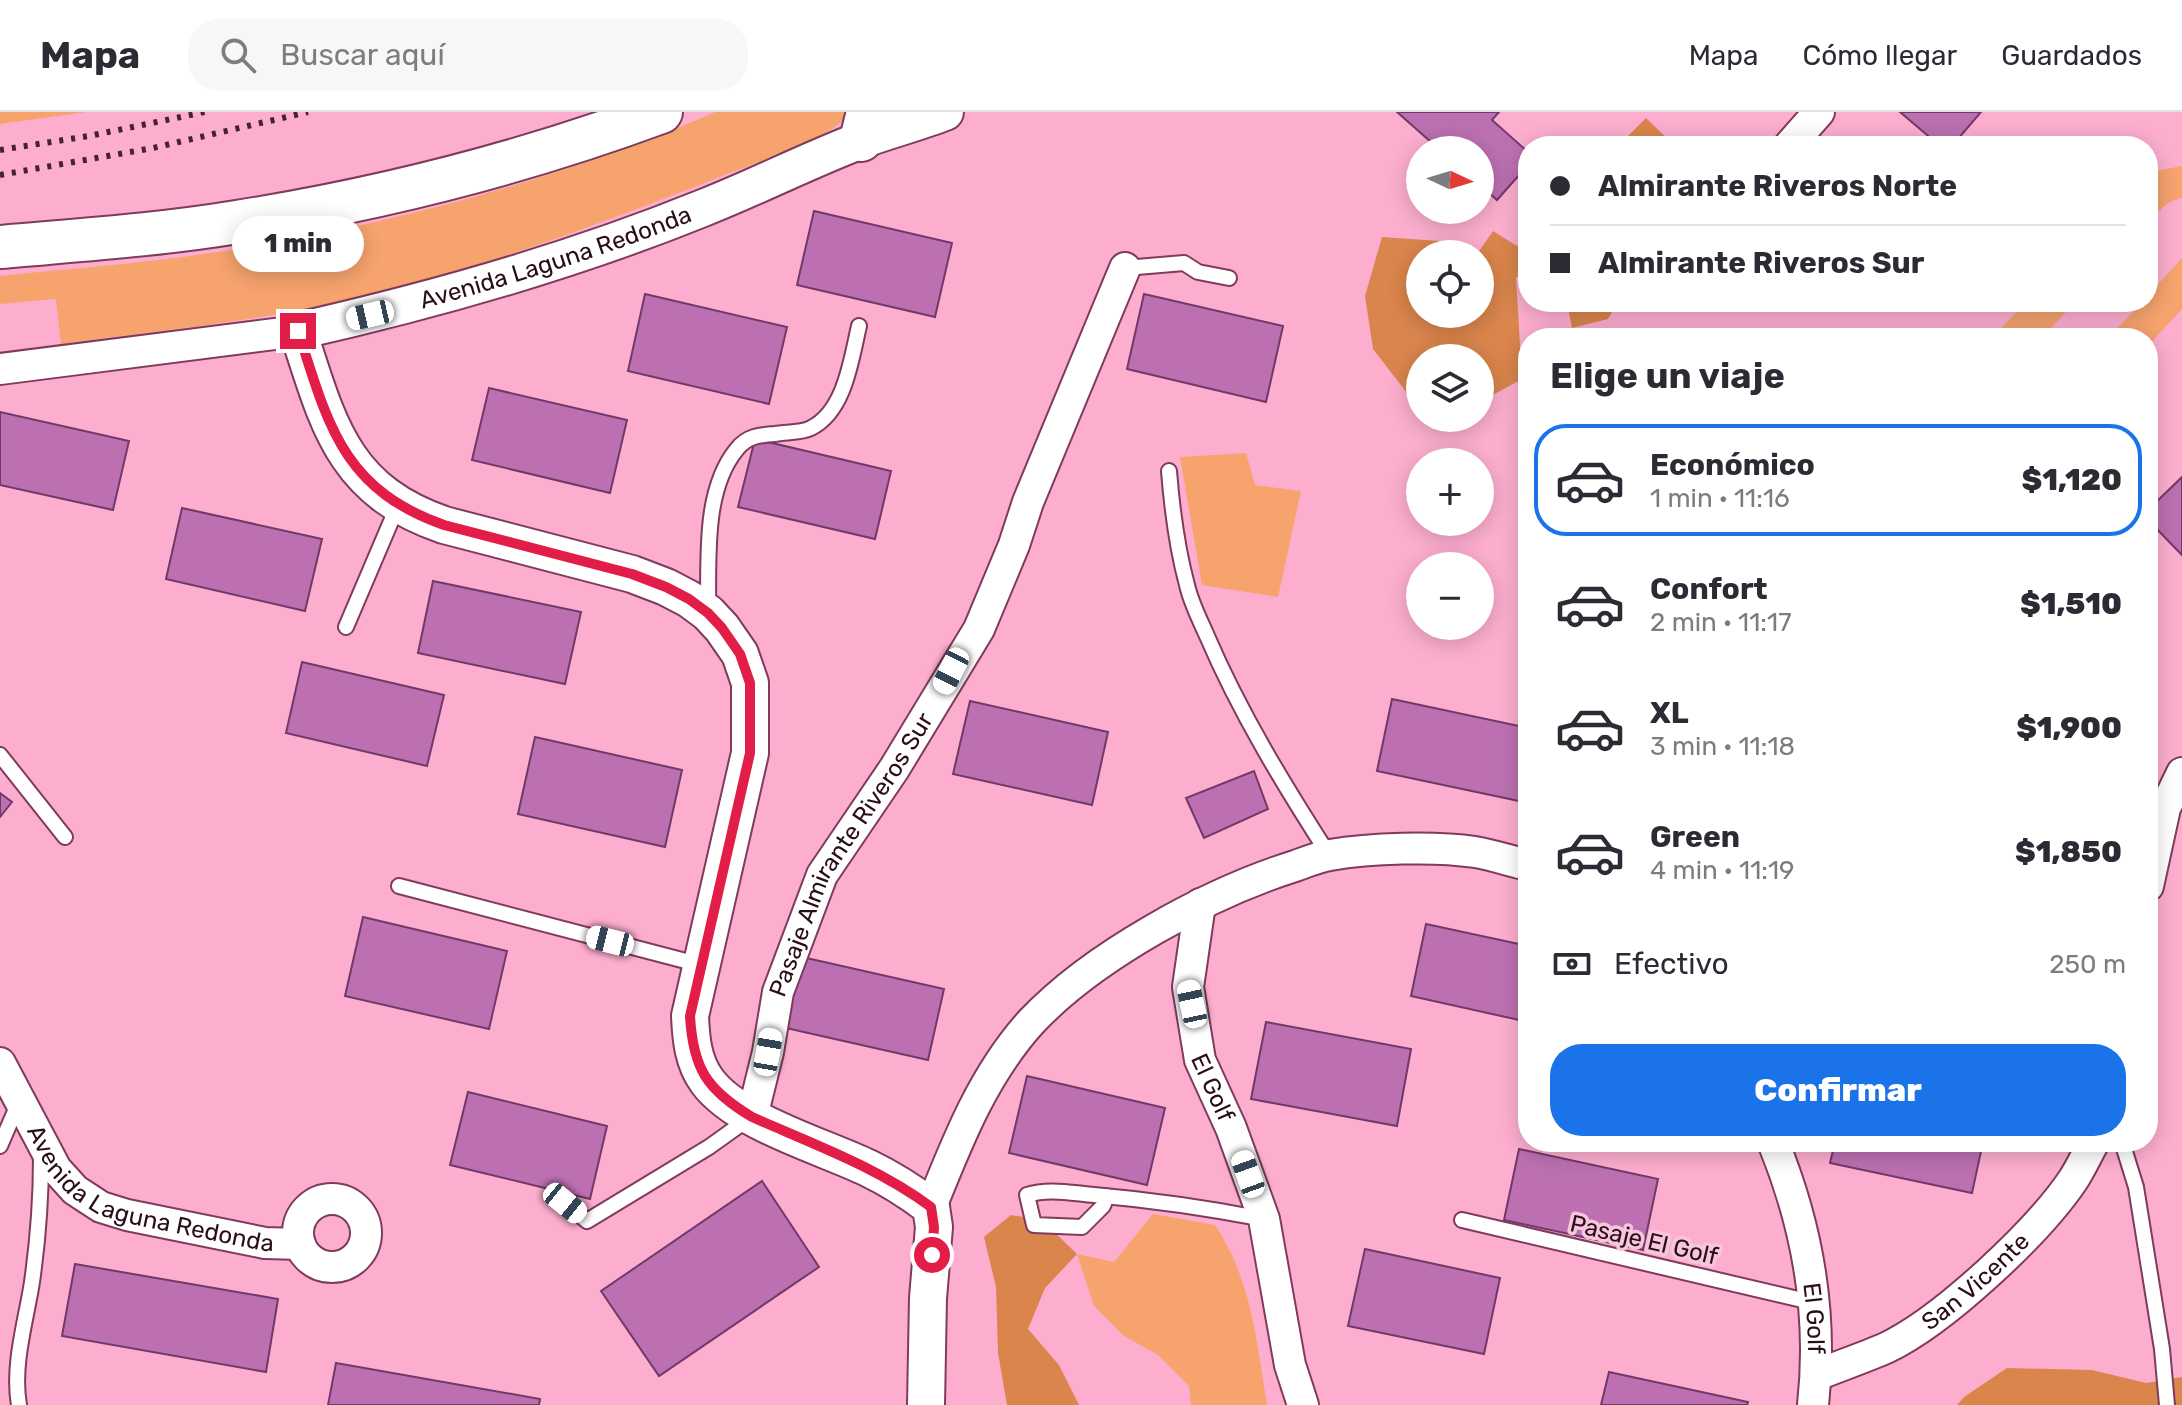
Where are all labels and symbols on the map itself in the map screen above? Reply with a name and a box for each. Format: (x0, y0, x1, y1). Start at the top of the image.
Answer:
north arrow (1406, 136, 1494, 224)
street label: Avenida Laguna Redonda (417, 200, 695, 314)
callout: 1 min (232, 215, 364, 271)
car (344, 298, 396, 332)
route end (280, 313, 316, 349)
car (929, 644, 973, 698)
street label: Pasaje Almirante Riveros Sur (763, 708, 939, 1001)
car (584, 924, 636, 958)
car (1175, 978, 1209, 1030)
car (752, 1026, 784, 1078)
street label: El Golf (1185, 1049, 1240, 1126)
street label: Avenida Laguna Redonda (21, 1120, 274, 1257)
car (1229, 1147, 1267, 1201)
car (539, 1179, 591, 1227)
street label: Pasaje El Golf (1567, 1209, 1721, 1271)
street label: San Vicente (1916, 1227, 2035, 1336)
route start (914, 1237, 950, 1273)
street label: El Golf (1797, 1281, 1830, 1355)

